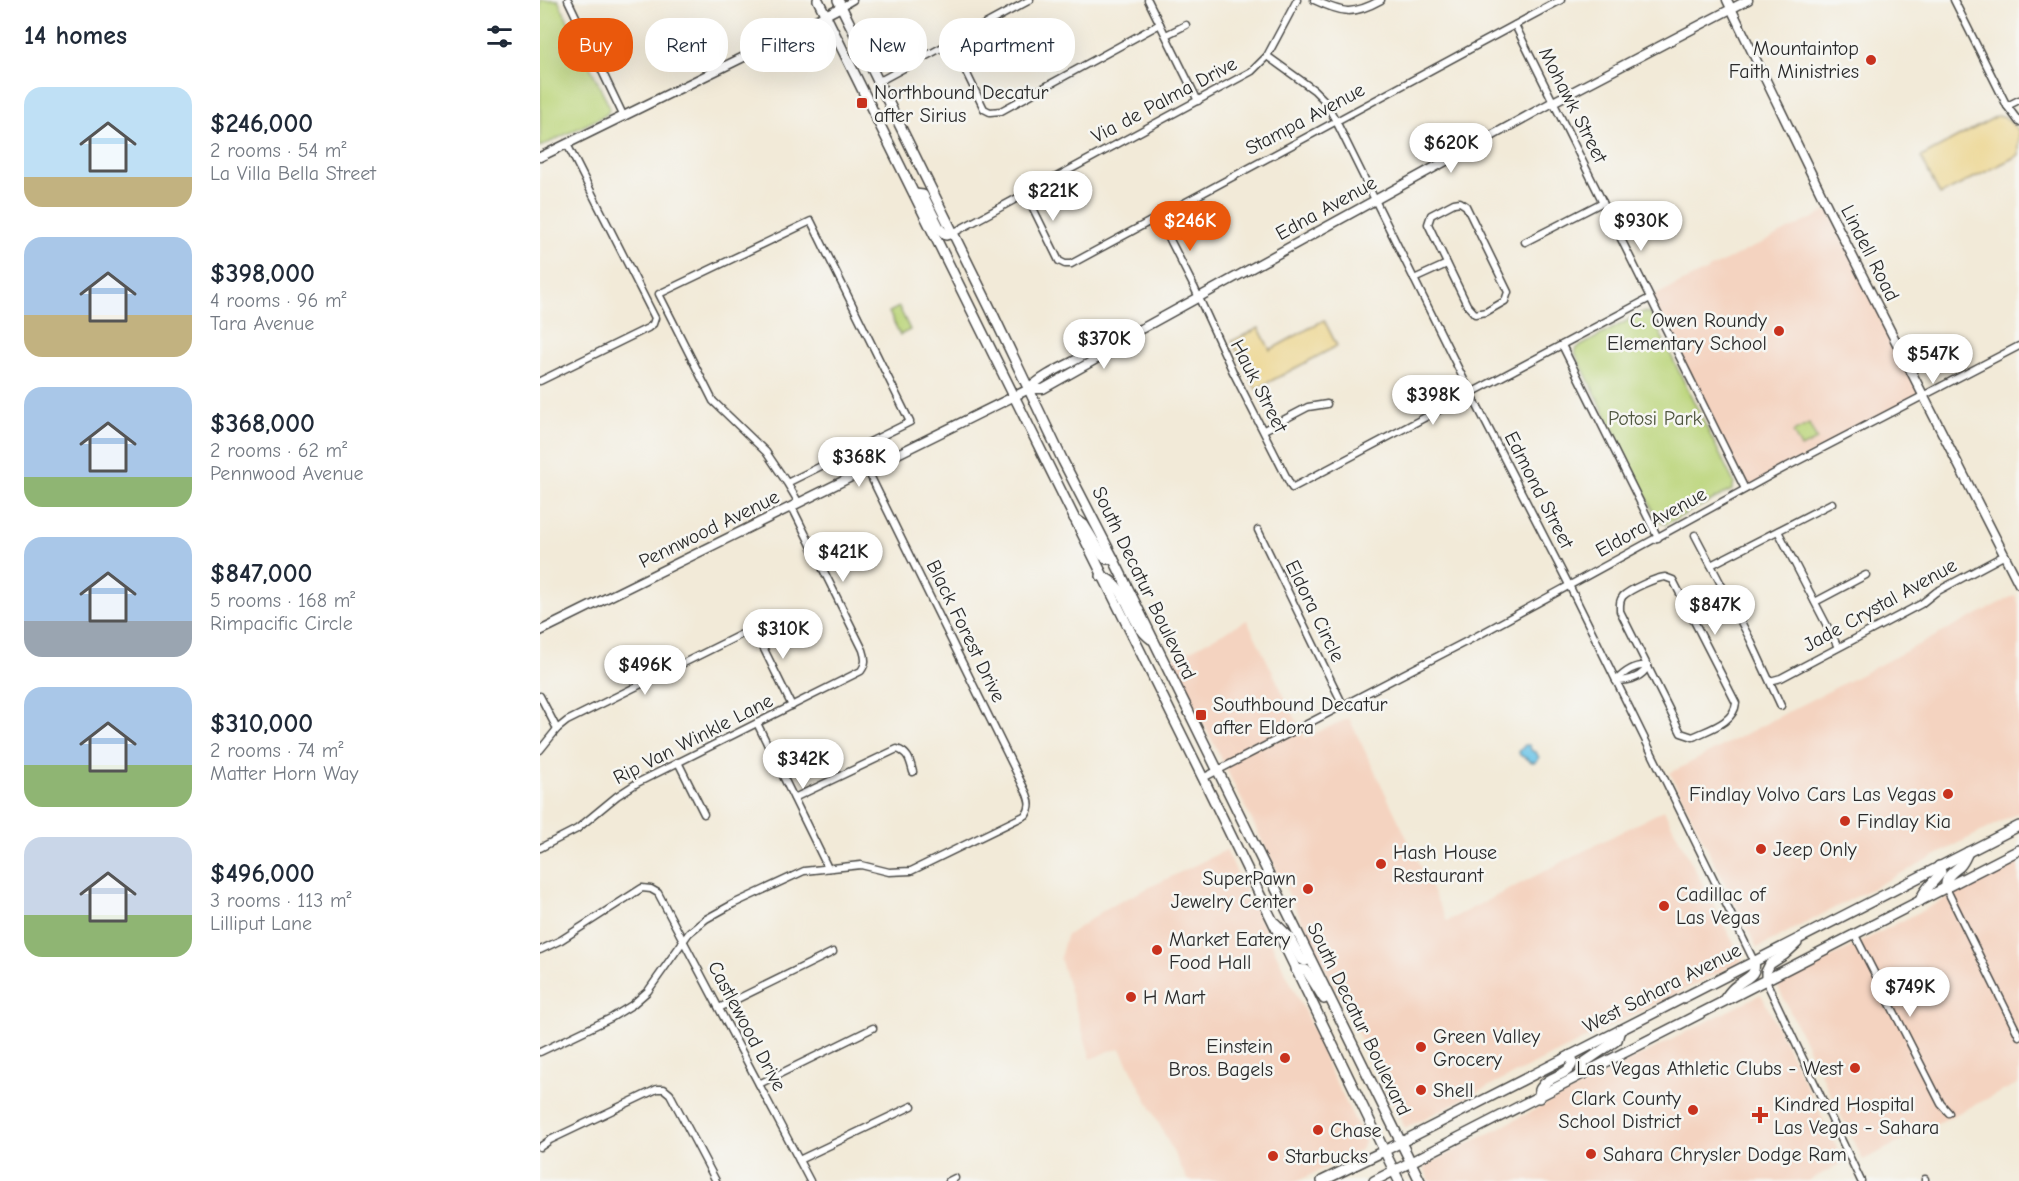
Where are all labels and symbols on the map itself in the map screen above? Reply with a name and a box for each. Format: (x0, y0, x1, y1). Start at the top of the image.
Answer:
place label: Mountaintop Faith Ministries (1729, 37, 1859, 83)
street label: Mohawk Street (1534, 43, 1613, 168)
street label: Via de Palma Drive (1087, 52, 1241, 148)
marker: Mountaintop Faith Ministries (1864, 53, 1878, 67)
street label: Stampa Avenue (1242, 78, 1368, 160)
place label: Northbound Decatur after Sirius (874, 81, 1048, 127)
marker: Northbound Decatur after Sirius (855, 96, 869, 110)
pin: $620K (1409, 123, 1493, 174)
pin: $221K (1011, 171, 1095, 222)
street label: Edna Avenue (1272, 171, 1380, 245)
pin: $246K (1148, 201, 1232, 252)
pin: $930K (1599, 201, 1683, 252)
street label: Lindell Road (1836, 201, 1904, 305)
place label: C. Owen Roundy Elementary School (1607, 309, 1767, 355)
pin: $370K (1062, 319, 1146, 370)
marker: C. Owen Roundy Elementary School (1772, 324, 1786, 338)
pin: $547K (1891, 334, 1975, 385)
street label: Hauk Street (1226, 336, 1293, 438)
pin: $398K (1391, 375, 1475, 426)
park label: Potosi Park (1608, 407, 1702, 430)
street label: Edmond Street (1500, 428, 1579, 553)
pin: $368K (817, 437, 901, 488)
street label: Eldora Avenue (1592, 482, 1710, 562)
street label: South Decatur Boulevard (1087, 483, 1201, 683)
street label: Pennwood Avenue (635, 485, 783, 573)
pin: $421K (801, 532, 885, 583)
street label: Jade Crystal Avenue (1799, 553, 1961, 657)
street label: Black Forest Drive (922, 556, 1010, 706)
street label: Eldora Circle (1280, 556, 1350, 666)
pin: $847K (1673, 585, 1757, 636)
pin: $310K (741, 609, 825, 660)
pin: $496K (603, 645, 687, 696)
street label: Rip Van Winkle Lane (609, 689, 777, 789)
place label: Southbound Decatur after Eldora (1213, 693, 1388, 739)
marker: Southbound Decatur after Eldora (1194, 708, 1208, 722)
pin: $342K (761, 739, 845, 790)
place label: Findlay Volvo Cars Las Vegas (1689, 783, 1936, 806)
marker: Findlay Volvo Cars Las Vegas (1941, 787, 1955, 801)
place label: Findlay Kia (1857, 810, 1951, 833)
marker: Findlay Kia (1838, 814, 1852, 828)
place label: Jeep Only (1773, 838, 1857, 861)
place label: Hash House Restaurant (1393, 841, 1497, 887)
marker: Jeep Only (1754, 842, 1768, 856)
marker: Hash House Restaurant (1374, 857, 1388, 871)
place label: SuperPawn Jewelry Center (1171, 867, 1296, 913)
marker: SuperPawn Jewelry Center (1301, 882, 1315, 896)
place label: Cadillac of Las Vegas (1676, 883, 1767, 929)
marker: Cadillac of Las Vegas (1657, 899, 1671, 913)
street label: South Decatur Boulevard (1302, 919, 1416, 1119)
place label: Market Eatery Food Hall (1169, 928, 1290, 974)
street label: West Sahara Avenue (1579, 938, 1745, 1038)
marker: Market Eatery Food Hall (1150, 943, 1164, 957)
street label: Castlewood Drive (703, 957, 791, 1095)
pin: $749K (1868, 967, 1952, 1018)
place label: H Mart (1143, 986, 1206, 1009)
marker: H Mart (1124, 990, 1138, 1004)
place label: Green Valley Grocery (1433, 1025, 1540, 1071)
place label: Einstein Bros. Bagels (1168, 1035, 1273, 1081)
marker: Green Valley Grocery (1414, 1040, 1428, 1054)
marker: Einstein Bros. Bagels (1278, 1051, 1292, 1065)
place label: Las Vegas Athletic Clubs - West (1576, 1057, 1844, 1080)
marker: Las Vegas Athletic Clubs - West (1848, 1061, 1862, 1075)
place label: Shell (1433, 1079, 1474, 1102)
marker: Shell (1414, 1083, 1428, 1097)
place label: Clark County School District (1558, 1087, 1682, 1133)
place label: Kindred Hospital Las Vegas - Sahara (1774, 1093, 1939, 1139)
marker: Clark County School District (1686, 1103, 1700, 1117)
marker: Kindred Hospital Las Vegas - Sahara (1751, 1106, 1769, 1124)
place label: Chase (1330, 1119, 1382, 1142)
marker: Chase (1311, 1123, 1325, 1137)
place label: Sahara Chrysler Dodge Ram (1603, 1143, 1847, 1166)
place label: Starbucks (1285, 1145, 1368, 1168)
marker: Sahara Chrysler Dodge Ram (1584, 1147, 1598, 1161)
marker: Starbucks (1266, 1149, 1280, 1163)

